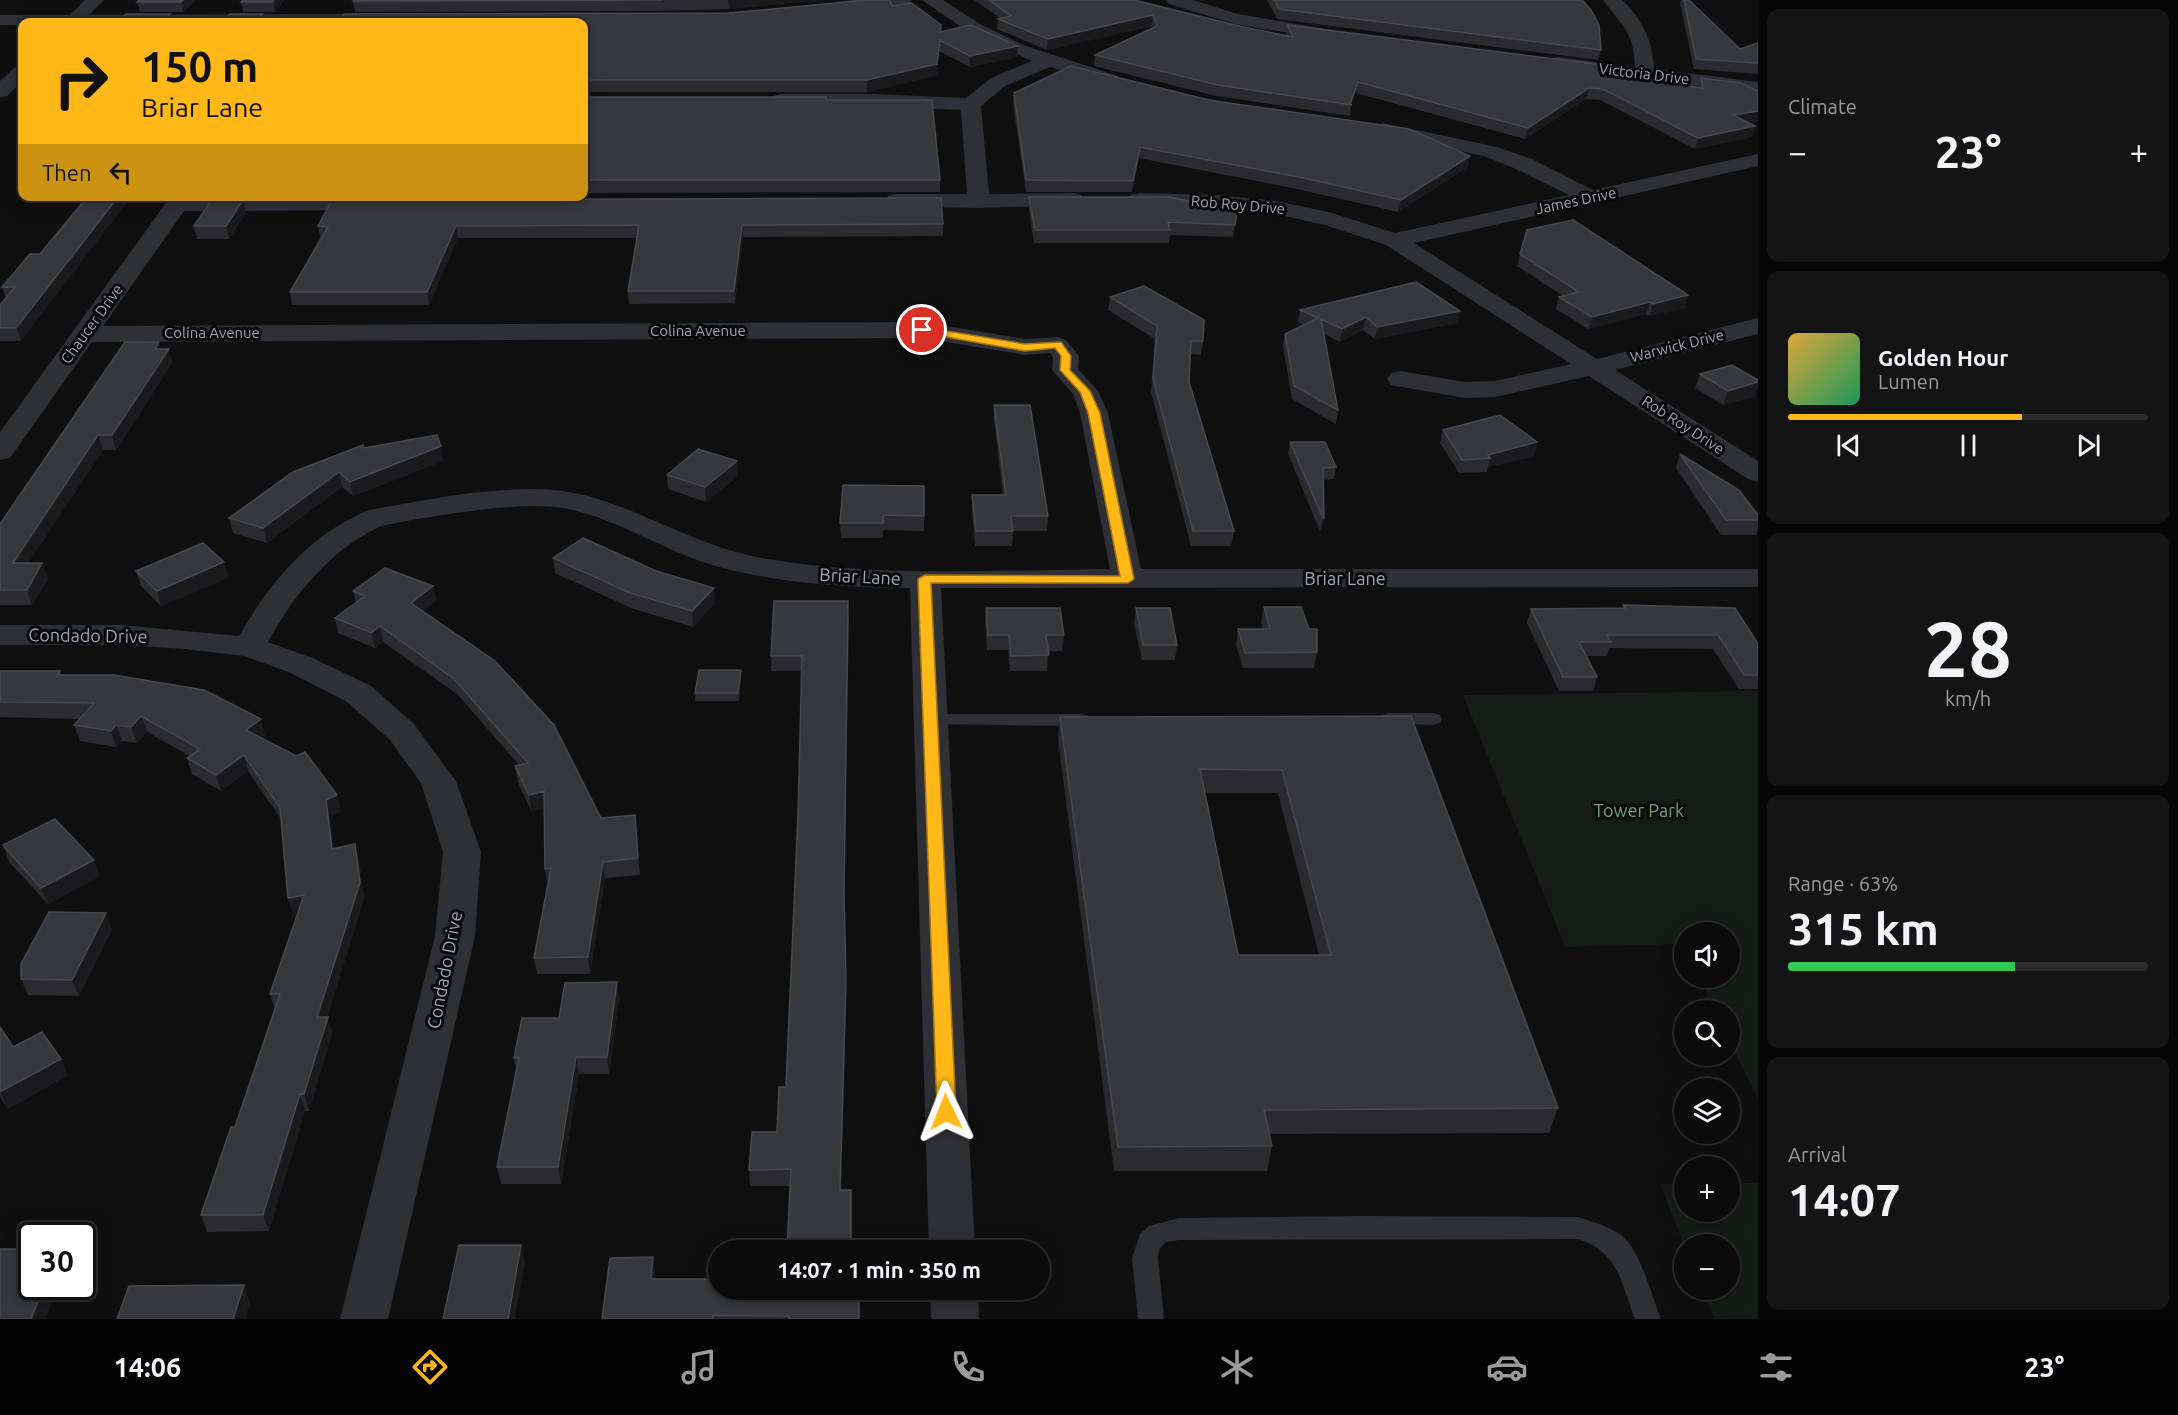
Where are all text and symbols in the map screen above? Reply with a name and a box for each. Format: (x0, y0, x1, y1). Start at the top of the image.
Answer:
icon: right (42, 42, 120, 120)
text: 150 m (141, 43, 258, 90)
street label: Victoria Drive (1598, 60, 1690, 87)
text: Briar Lane (141, 92, 263, 122)
text: Climate (1788, 95, 1857, 118)
text: 23° (1935, 126, 2001, 177)
text: − (1788, 133, 1807, 170)
text: + (2129, 133, 2148, 170)
icon: left (104, 156, 137, 189)
text: Then (42, 160, 92, 185)
street label: James Drive (1534, 184, 1618, 217)
street label: Rob Roy Drive (1190, 192, 1286, 217)
street label: Chaucer Drive (57, 281, 126, 367)
pin (896, 304, 947, 355)
icon: arrive (905, 313, 938, 346)
street label: Colina Avenue (650, 322, 746, 339)
street label: Colina Avenue (164, 324, 260, 341)
street label: Warwick Drive (1628, 326, 1726, 365)
text: Golden Hour (1878, 345, 2008, 370)
text: Lumen (1878, 370, 1939, 393)
street label: Rob Roy Drive (1639, 392, 1728, 457)
icon: previous (1832, 429, 1865, 462)
icon: pause (1952, 429, 1985, 462)
icon: next (2072, 429, 2105, 462)
street label: Briar Lane (819, 564, 901, 588)
street label: Briar Lane (1304, 568, 1386, 588)
text: 28 (1924, 604, 2012, 692)
street label: Condado Drive (28, 624, 148, 646)
text: km/h (1945, 687, 1991, 710)
park label: Tower Park (1594, 800, 1684, 820)
text: Range · 63% (1788, 872, 1898, 895)
text: 315 km (1788, 903, 1939, 954)
street label: Condado Drive (423, 909, 465, 1030)
map controls (1674, 922, 1740, 1300)
button: sound (1674, 922, 1740, 988)
button: search (1674, 1000, 1740, 1066)
button: layers (1674, 1078, 1740, 1144)
position arrow (914, 1080, 978, 1144)
text: Arrival (1788, 1143, 1846, 1166)
button: + (1674, 1156, 1740, 1222)
text: 14:07 (1788, 1174, 1901, 1225)
speed limit sign: 30 (18, 1222, 96, 1300)
button: − (1674, 1234, 1740, 1300)
text: 14:07 · 1 min · 350 m (777, 1257, 981, 1282)
icon: directions (409, 1346, 451, 1388)
icon: music (678, 1346, 720, 1388)
icon: phone (947, 1346, 989, 1388)
icon: climate (1216, 1346, 1258, 1388)
icon: car (1486, 1346, 1528, 1388)
icon: filters (1755, 1346, 1797, 1388)
text: 14:06 (114, 1352, 181, 1382)
text: 23° (2024, 1352, 2064, 1382)

